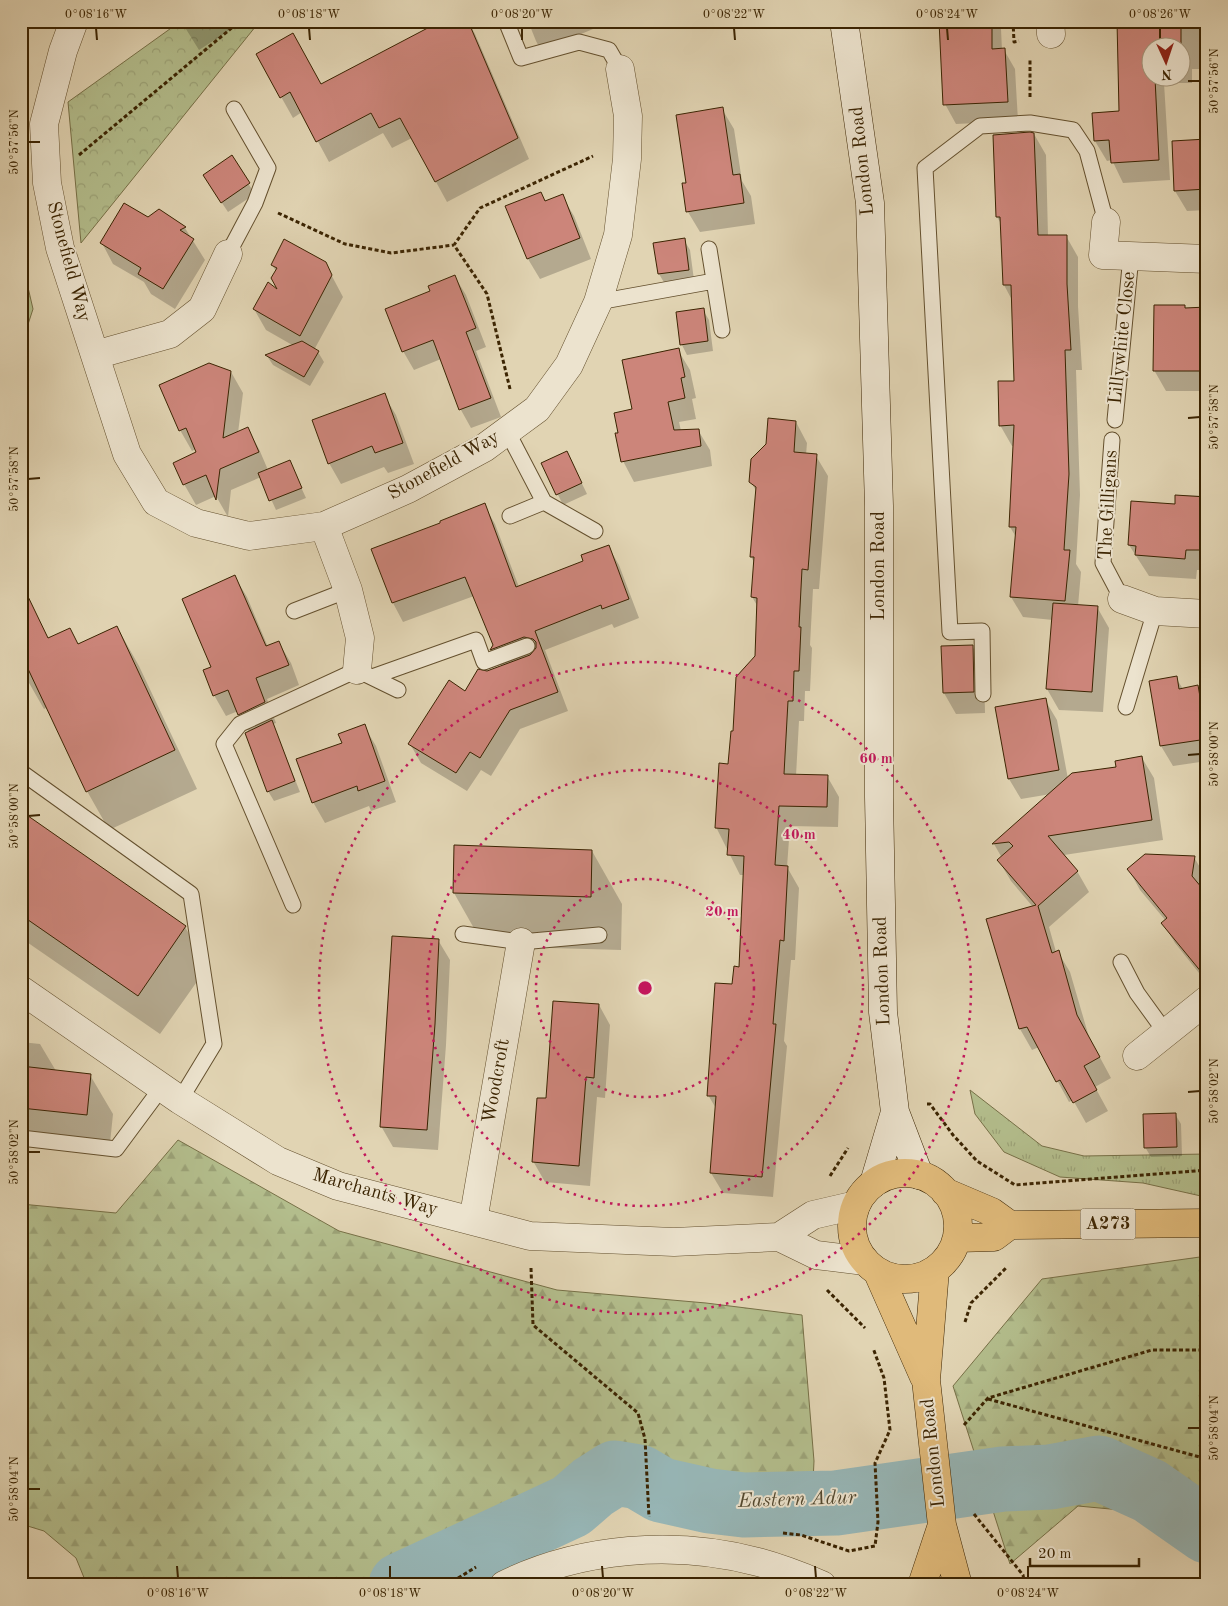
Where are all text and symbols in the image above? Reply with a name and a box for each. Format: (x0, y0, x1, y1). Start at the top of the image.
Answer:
text: 0°08'16"W (65, 9, 127, 21)
text: 0°08'18"W (278, 9, 340, 21)
text: 0°08'20"W (491, 9, 553, 21)
text: 0°08'22"W (703, 9, 765, 21)
text: 0°08'24"W (916, 9, 978, 21)
text: 0°08'26"W (1129, 9, 1191, 21)
north arrow (1140, 38, 1190, 88)
text: 50°57'56"N (1208, 48, 1221, 114)
text: N (1161, 67, 1172, 81)
street label: London Road (848, 105, 878, 217)
text: 50°57'56"N (8, 109, 21, 175)
street label: Stonefield Way (43, 200, 93, 324)
street label: Lillywhite Close (1107, 271, 1139, 405)
text: 50°57'58"N (1208, 384, 1221, 450)
street label: Stonefield Way (385, 428, 503, 504)
text: 50°57'58"N (8, 446, 21, 512)
street label: The Gilligans (1097, 449, 1121, 561)
street label: London Road (870, 511, 889, 621)
text: 50°58'00"N (1208, 721, 1221, 787)
text: 60 m (859, 752, 893, 767)
text: 50°58'00"N (8, 783, 21, 849)
text: 40 m (782, 828, 816, 843)
text: 20 m (705, 905, 739, 920)
street label: London Road (872, 916, 894, 1026)
centre of rings (636, 979, 654, 997)
street label: Woodcroft (480, 1037, 514, 1125)
text: 50°58'02"N (1208, 1058, 1221, 1124)
text: 50°58'02"N (8, 1119, 21, 1185)
street label: Marchants Way (310, 1166, 440, 1220)
road number: A273 (1080, 1208, 1136, 1240)
text: 50°58'04"N (1208, 1395, 1221, 1461)
street label: London Road (919, 1397, 949, 1509)
text: 50°58'04"N (8, 1456, 21, 1522)
water label: Eastern Adur (736, 1488, 857, 1512)
scale bar (1030, 1536, 1139, 1568)
text: 20 m (1038, 1547, 1072, 1562)
text: 0°08'16"W (147, 1588, 209, 1600)
text: 0°08'18"W (359, 1588, 421, 1600)
text: 0°08'20"W (572, 1588, 634, 1600)
text: 0°08'22"W (785, 1588, 847, 1600)
text: 0°08'24"W (997, 1588, 1059, 1600)

